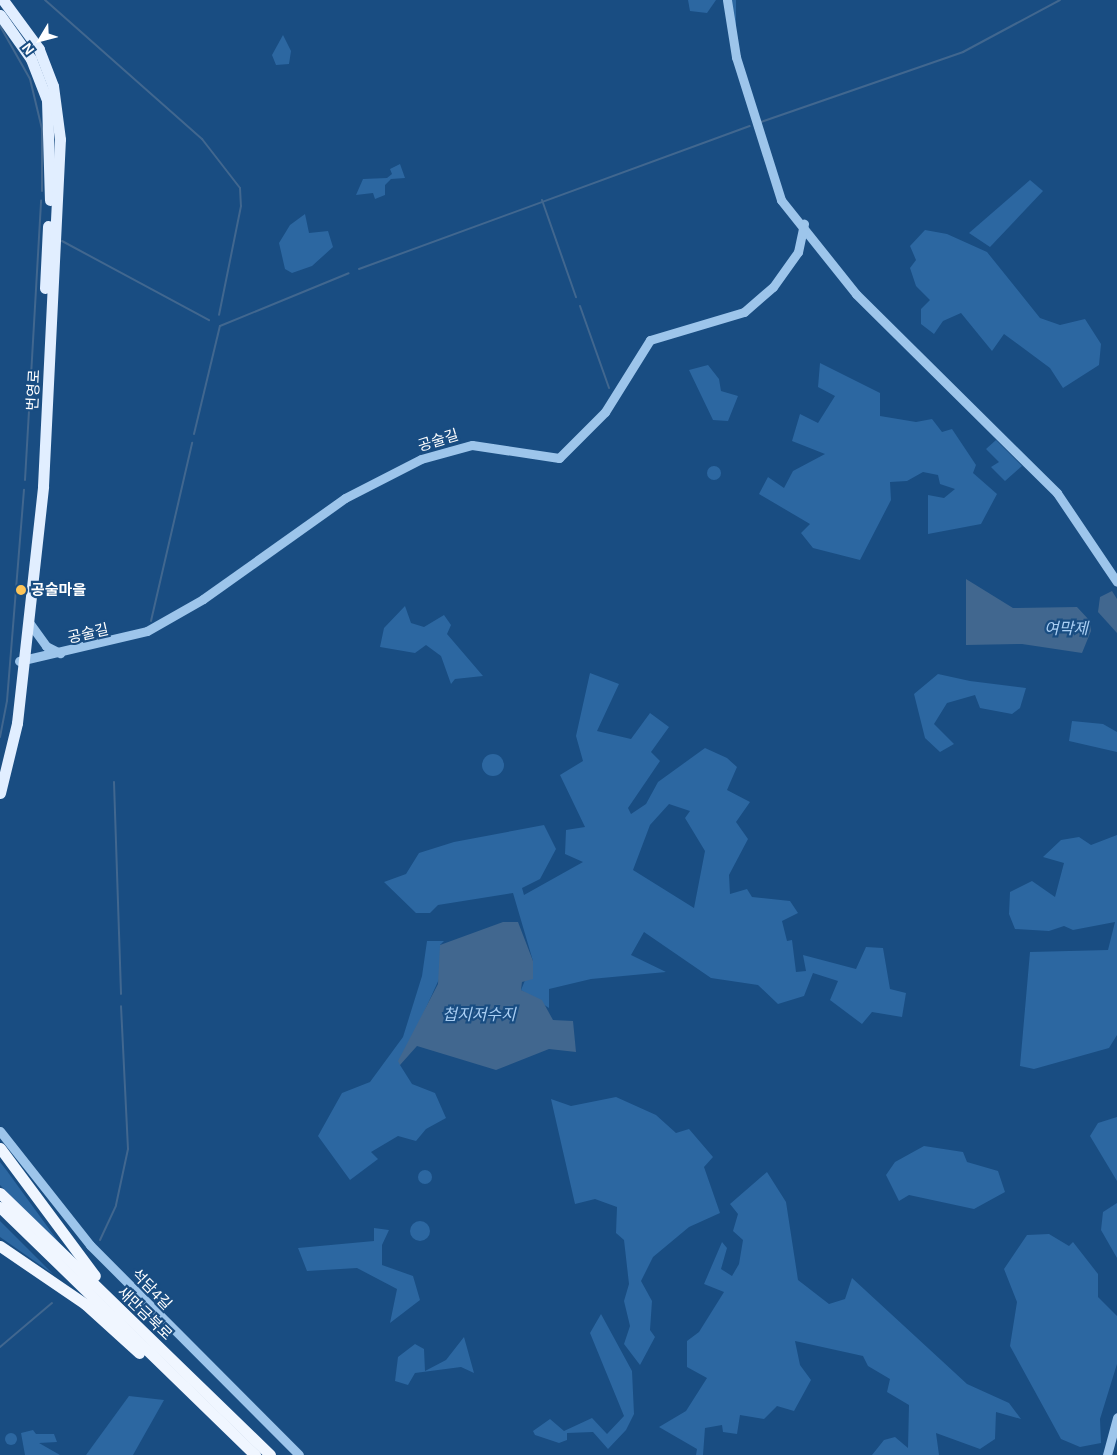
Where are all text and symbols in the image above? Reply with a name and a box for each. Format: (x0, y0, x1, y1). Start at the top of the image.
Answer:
north arrow (15, 15, 65, 65)
text: N (19, 40, 37, 58)
street label: 번영로 (23, 369, 43, 411)
street label: 공술길 (416, 425, 460, 455)
place label: 공술마을 (31, 581, 86, 599)
marker: 공술마을 (15, 584, 27, 596)
water label: 여막제 (1044, 619, 1088, 639)
street label: 공술길 (66, 620, 110, 646)
water label: 첩지저수지 (442, 1005, 516, 1025)
street label: 석담4길 (128, 1265, 176, 1313)
street label: 새만금북로 (114, 1283, 176, 1343)

